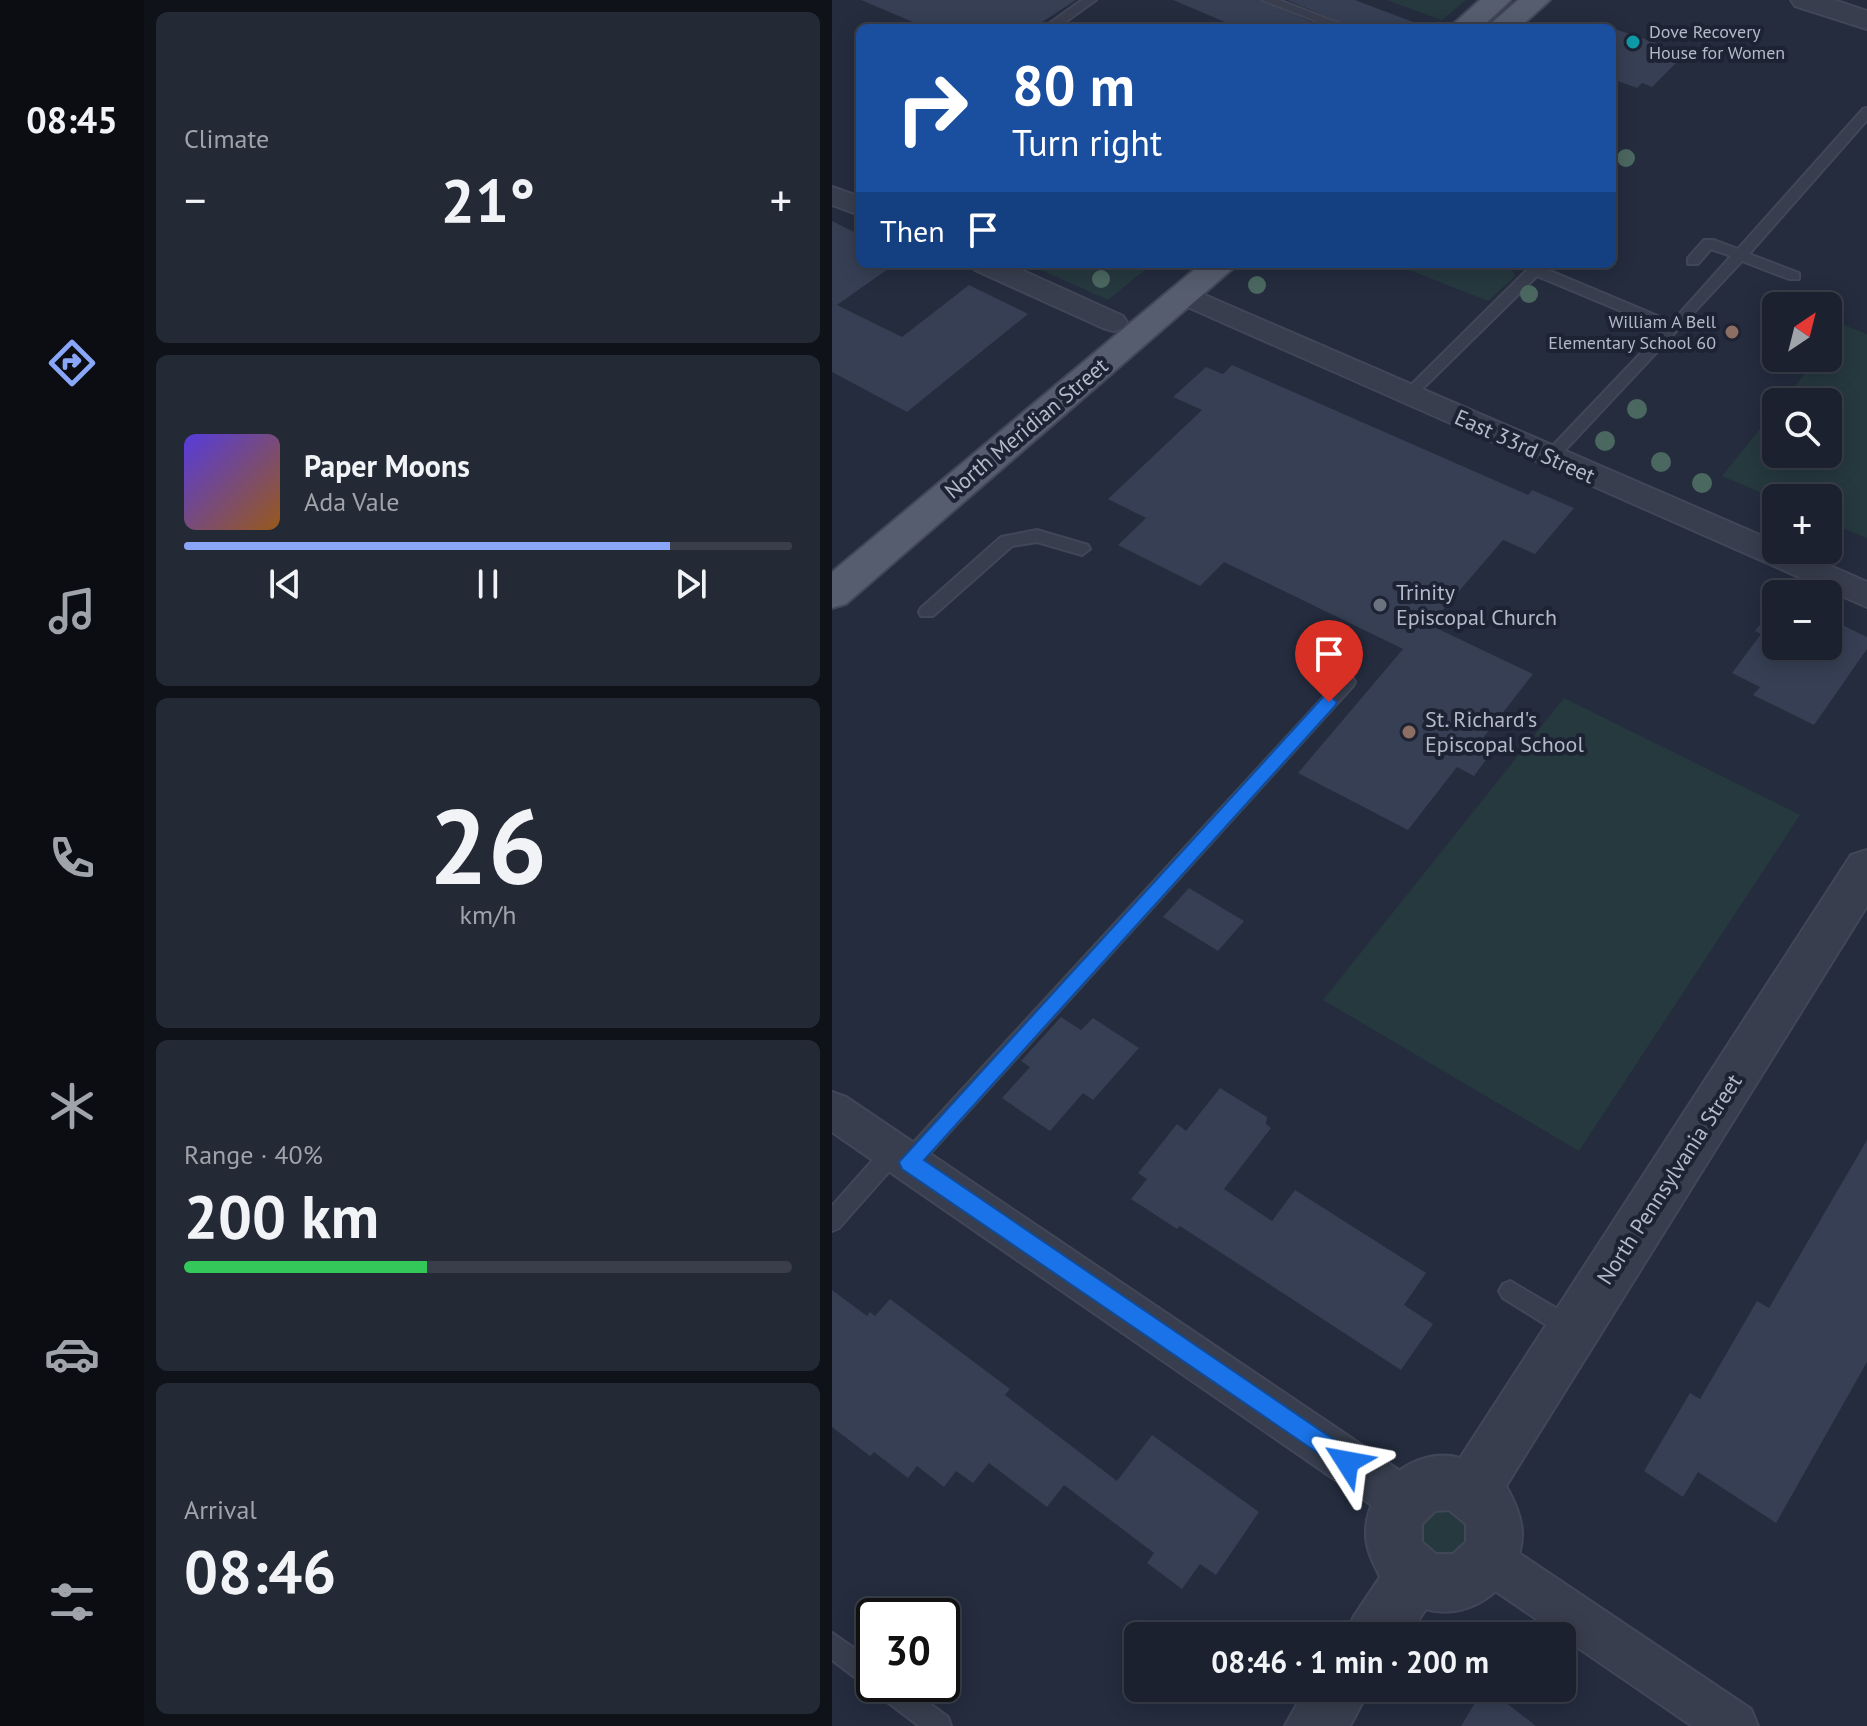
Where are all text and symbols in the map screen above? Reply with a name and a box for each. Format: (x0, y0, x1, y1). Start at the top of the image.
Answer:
place label: Dove Recovery House for Women (1649, 20, 1785, 64)
marker: Dove Recovery House for Women (1624, 33, 1642, 51)
text: 80 m (1012, 49, 1135, 121)
icon: right (880, 56, 984, 160)
text: 08:45 (26, 96, 118, 143)
text: Turn right (1012, 119, 1162, 166)
text: Climate (184, 122, 269, 155)
text: 21° (441, 161, 535, 239)
text: − (184, 171, 206, 228)
text: + (770, 171, 792, 228)
icon: arrive (961, 208, 1005, 252)
text: Then (880, 211, 945, 250)
north arrow (1762, 292, 1842, 372)
map controls (1762, 292, 1842, 660)
place label: William A Bell Elementary School 60 (1548, 310, 1717, 354)
marker: William A Bell Elementary School 60 (1723, 323, 1741, 341)
icon: directions (44, 335, 100, 391)
street label: North Meridian Street (939, 351, 1114, 505)
button: search (1762, 388, 1842, 468)
street label: East 33rd Street (1450, 403, 1600, 490)
text: Paper Moons (304, 446, 470, 485)
button: + (1762, 484, 1842, 564)
text: Ada Vale (304, 485, 399, 518)
icon: previous (263, 562, 307, 606)
icon: pause (466, 562, 510, 606)
icon: next (669, 562, 713, 606)
place label: Trinity Episcopal Church (1396, 578, 1557, 631)
button: − (1762, 580, 1842, 660)
icon: music (44, 583, 100, 639)
marker: Trinity Episcopal Church (1371, 596, 1389, 614)
pin (1295, 620, 1363, 702)
icon: arrive (1307, 632, 1351, 676)
place label: St. Richard's Episcopal School (1425, 705, 1584, 758)
marker: St. Richard's Episcopal School (1400, 723, 1418, 741)
text: 26 (429, 778, 547, 913)
icon: phone (44, 830, 100, 886)
text: km/h (460, 898, 517, 931)
street label: North Pennsylvania Street (1590, 1068, 1748, 1289)
icon: climate (44, 1078, 100, 1134)
text: Range · 40% (184, 1138, 323, 1171)
text: 200 km (184, 1177, 379, 1255)
icon: car (44, 1326, 100, 1382)
position arrow (1305, 1420, 1389, 1504)
text: Arrival (184, 1493, 257, 1526)
text: 08:46 (184, 1532, 336, 1610)
icon: filters (44, 1574, 100, 1630)
speed limit sign: 30 (856, 1598, 960, 1702)
text: 08:46 · 1 min · 200 m (1211, 1642, 1489, 1681)

